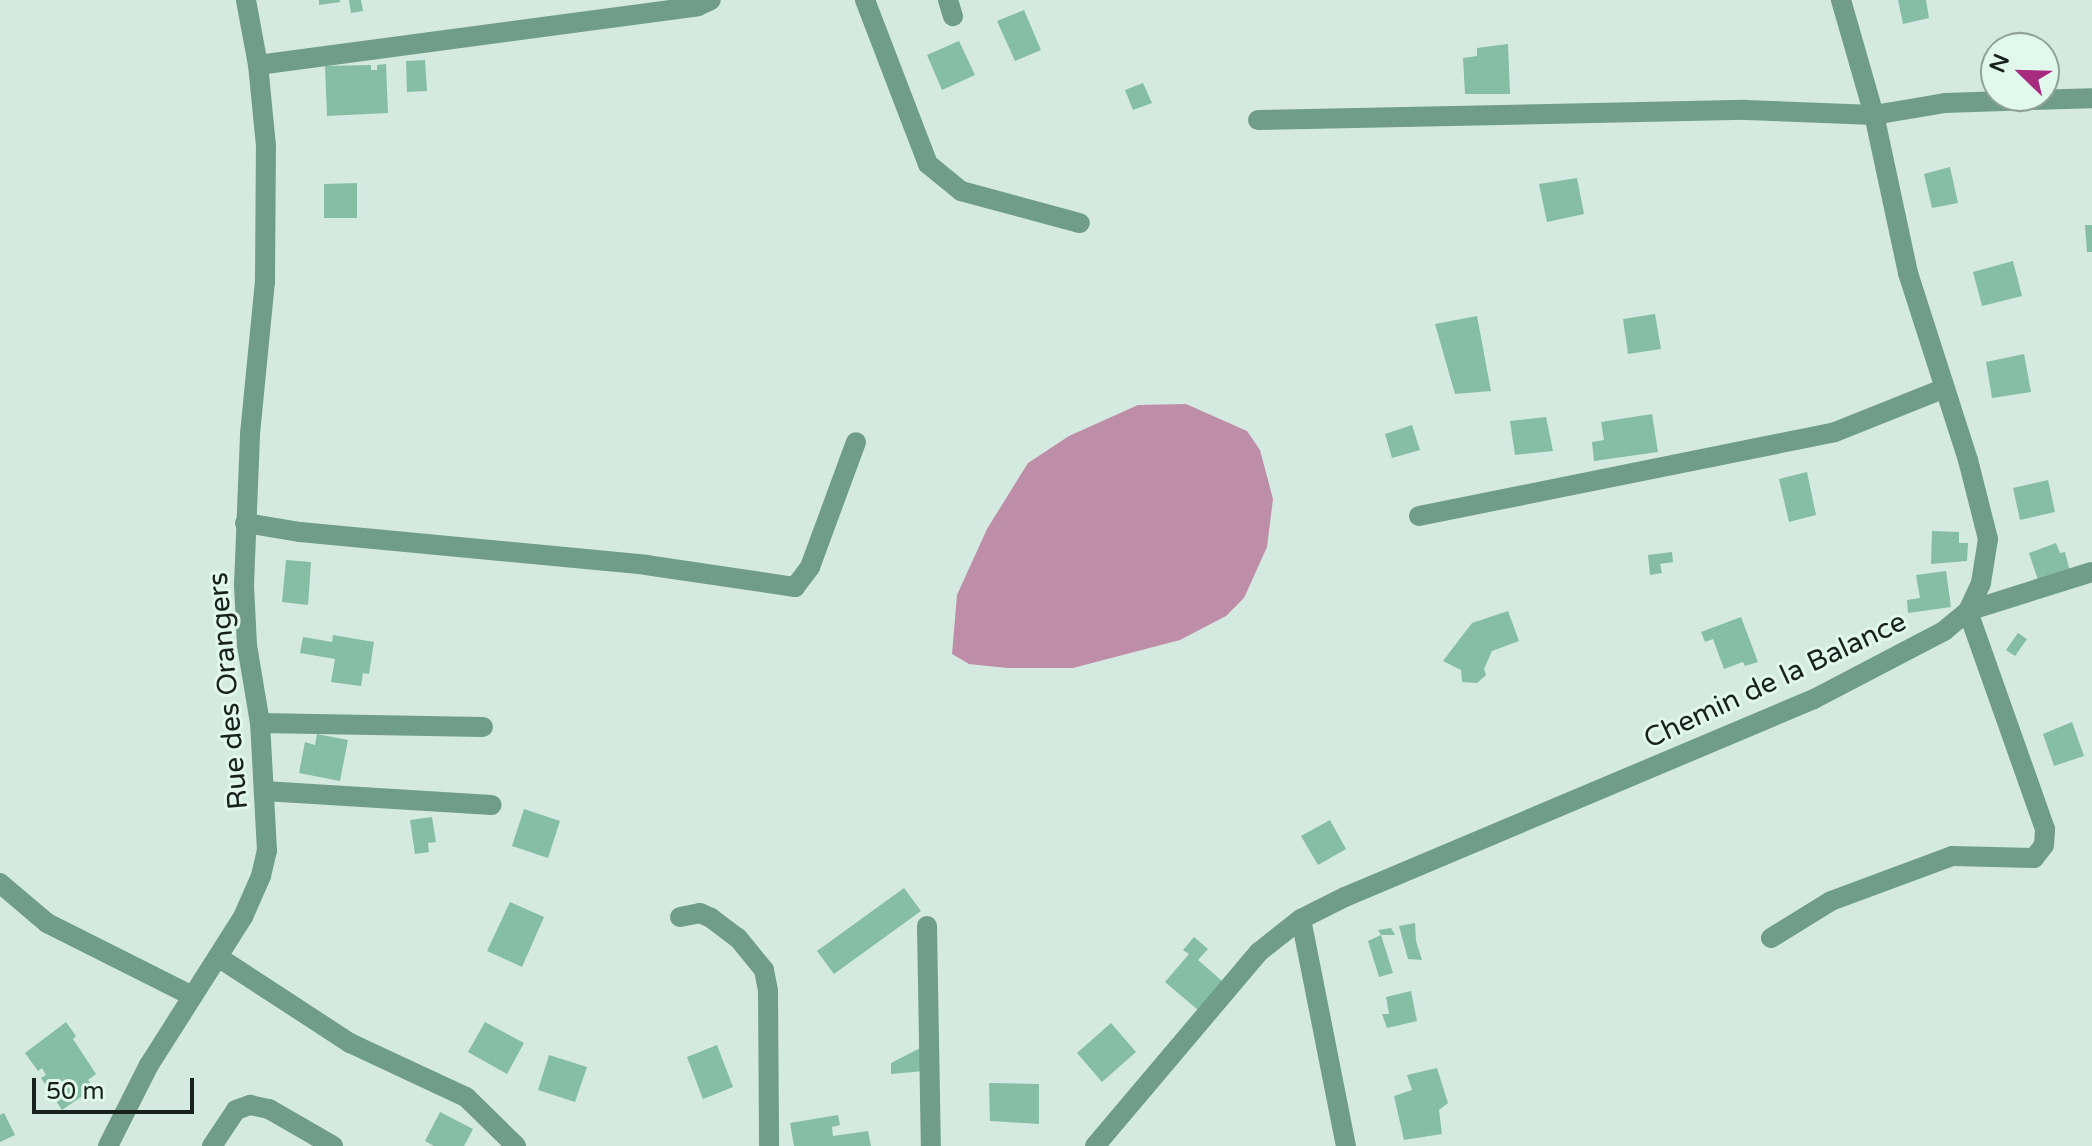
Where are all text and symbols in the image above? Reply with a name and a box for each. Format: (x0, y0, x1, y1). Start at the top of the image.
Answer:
north arrow (1980, 32, 2060, 112)
text: N (1984, 50, 2015, 77)
street label: Rue des Orangers (201, 571, 255, 811)
street label: Chemin de la Balance (1638, 604, 1912, 756)
scale bar (36, 1062, 198, 1112)
text: 50 m (46, 1077, 104, 1106)

